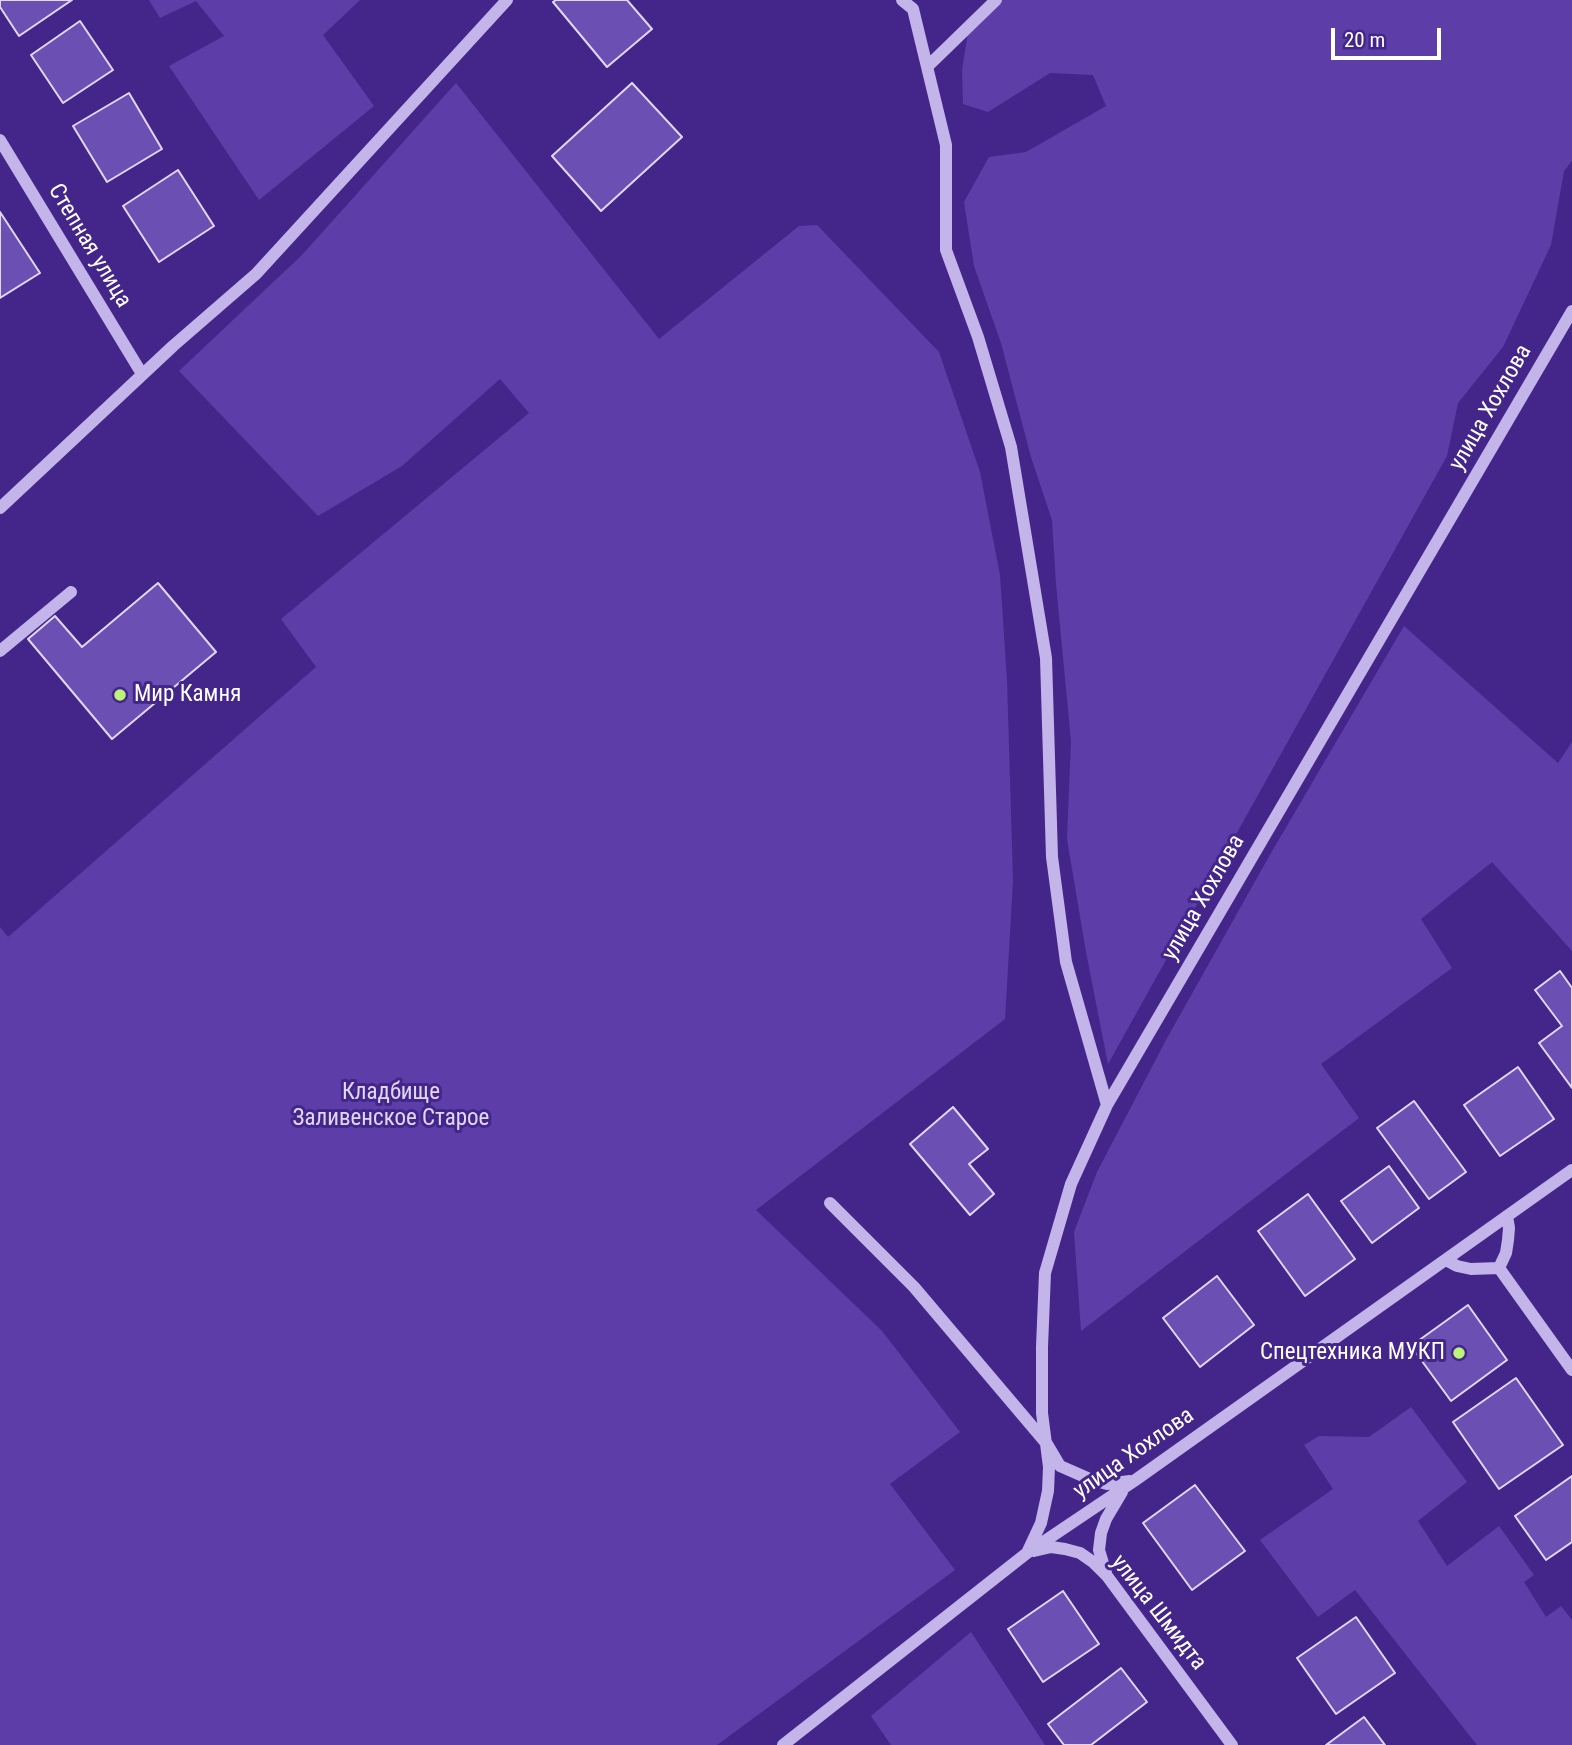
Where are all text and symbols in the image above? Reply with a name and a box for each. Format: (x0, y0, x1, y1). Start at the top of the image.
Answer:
scale bar (1334, 14, 1444, 58)
text: 20 m (1344, 28, 1385, 52)
street label: Степная улица (41, 179, 137, 313)
street label: улица Хохлова (1444, 340, 1538, 476)
place label: Мир Камня (134, 681, 241, 709)
marker: Мир Камня (112, 687, 128, 703)
street label: улица Хохлова (1157, 830, 1251, 966)
park label: Кладбище Заливенское Старое (293, 1079, 489, 1133)
place label: Спецтехника МУКП (1260, 1339, 1445, 1367)
marker: Спецтехника МУКП (1451, 1345, 1467, 1361)
street label: улица Хохлова (1068, 1402, 1200, 1506)
street label: улица Шмидта (1104, 1550, 1212, 1676)

